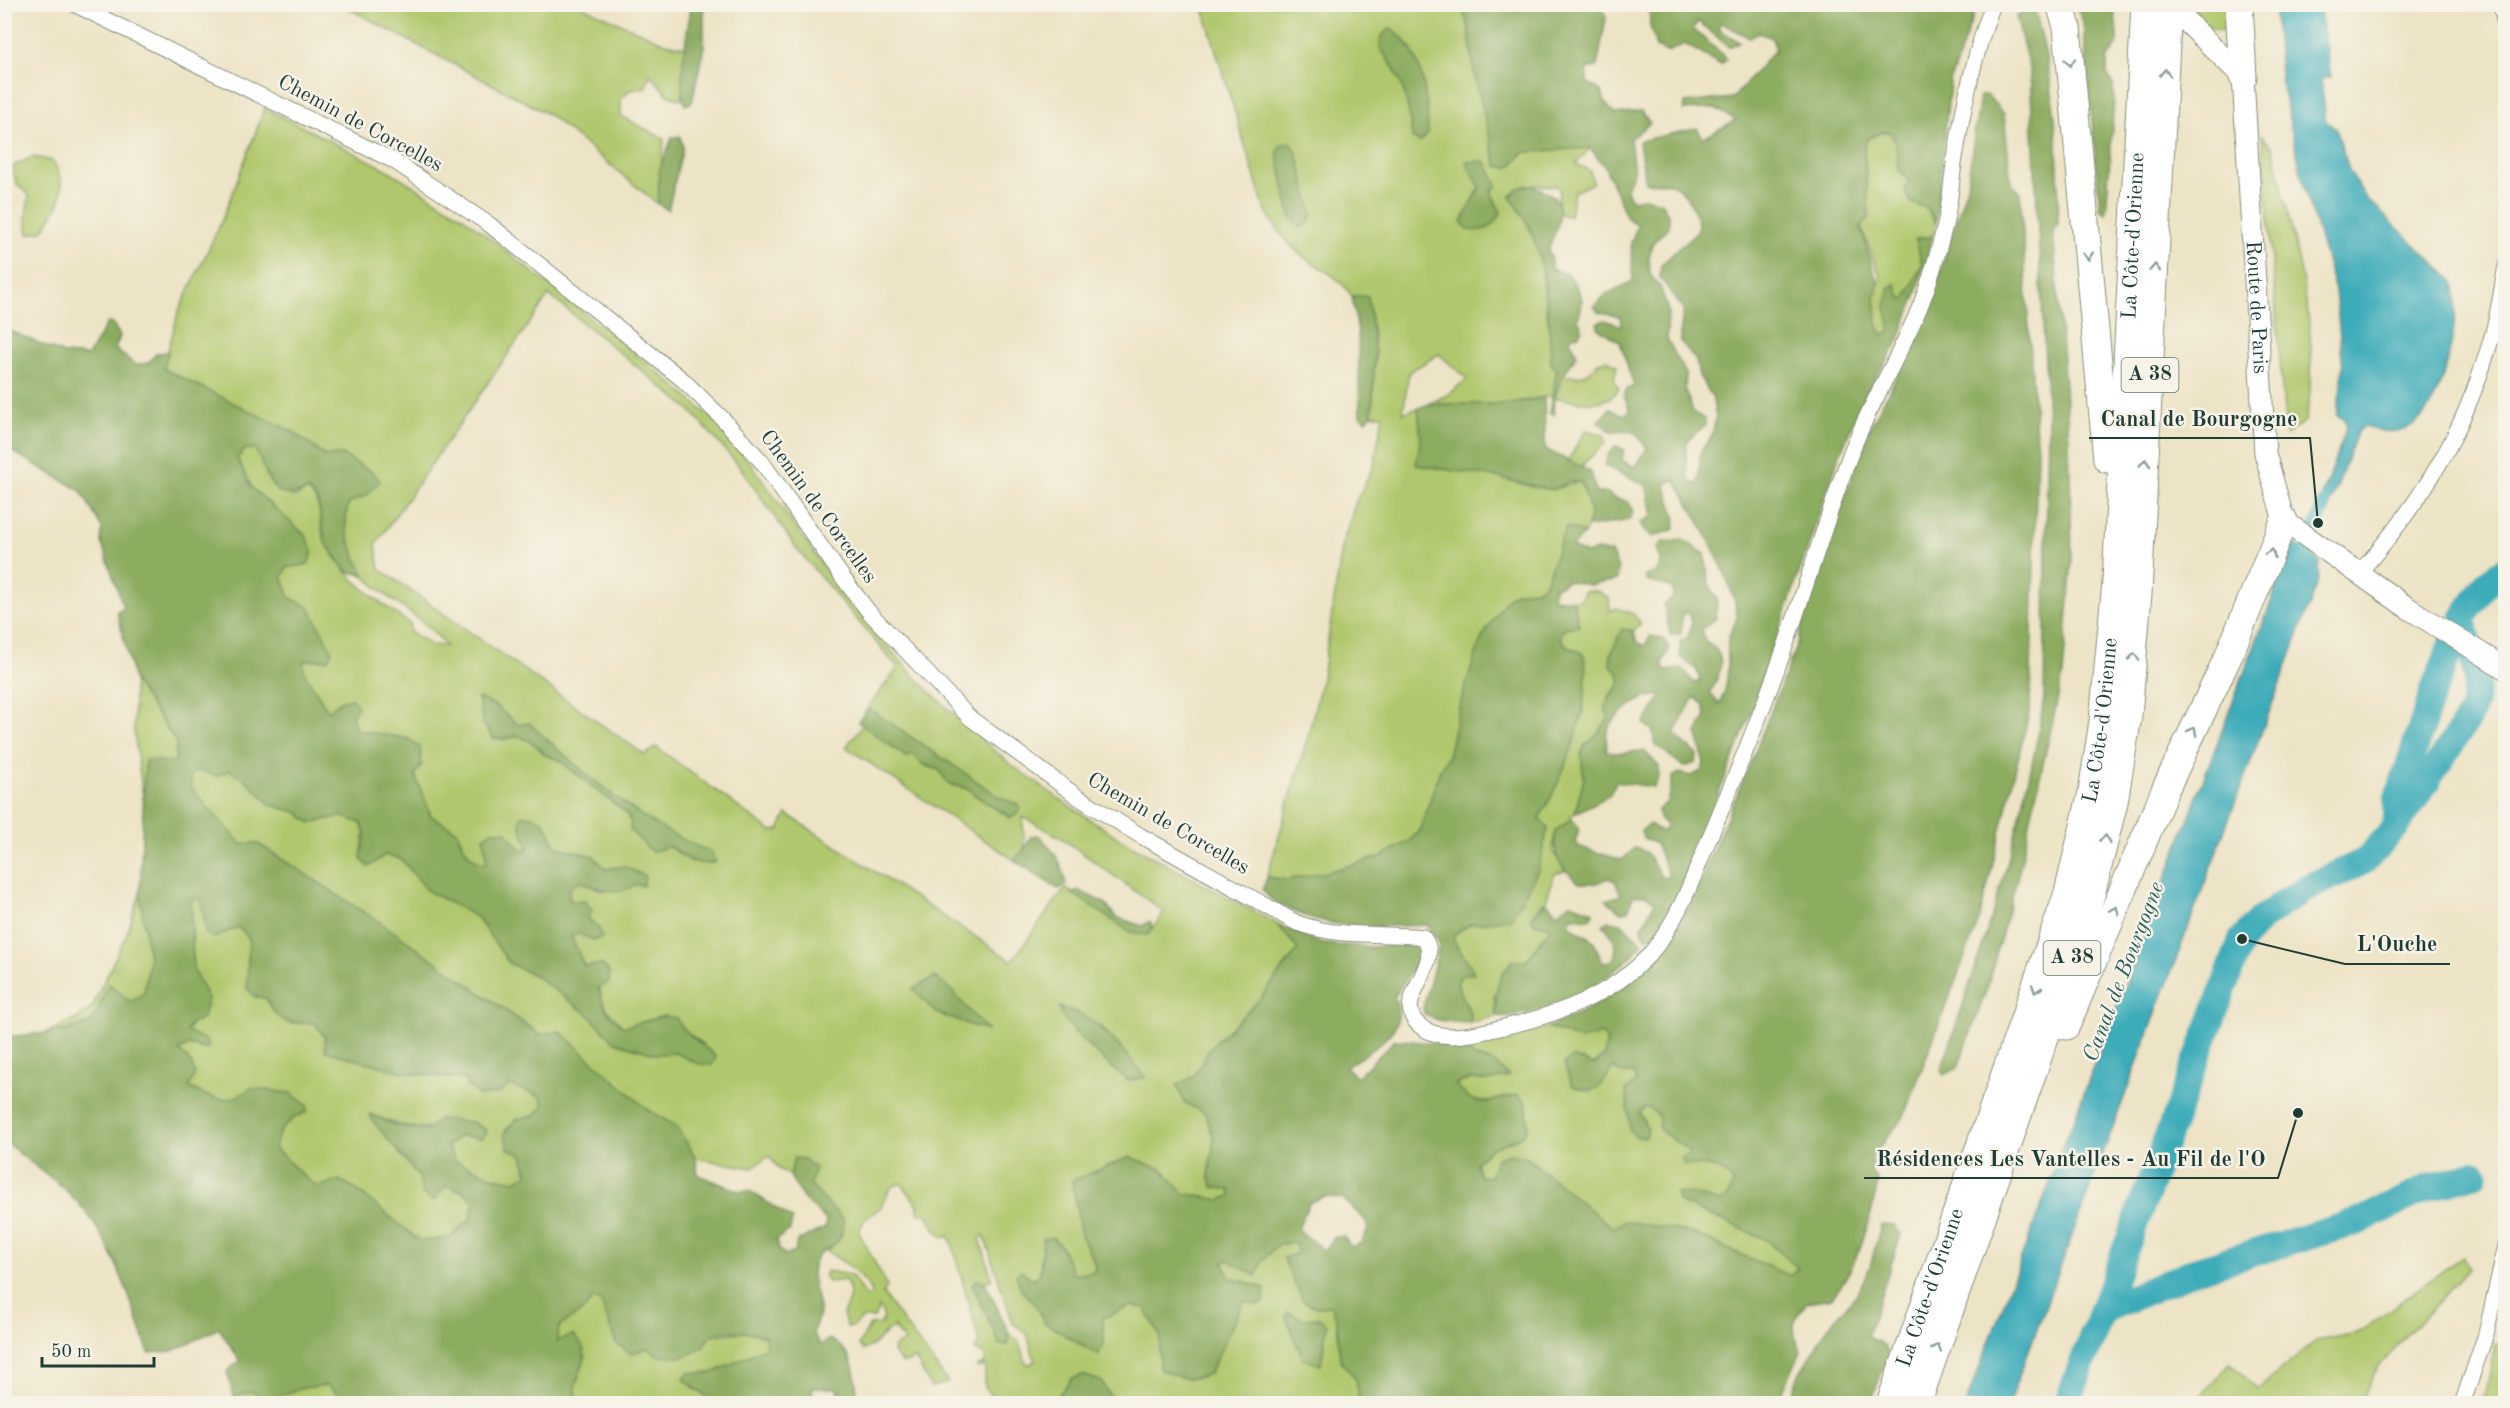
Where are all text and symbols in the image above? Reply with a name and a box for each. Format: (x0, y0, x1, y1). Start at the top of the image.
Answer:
one-way arrow (2063, 57, 2076, 66)
one-way arrow (2159, 69, 2172, 78)
street label: Chemin de Corcelles (274, 72, 446, 176)
street label: La Côte-d'Orienne (2119, 152, 2148, 320)
street label: Route de Paris (2242, 240, 2271, 374)
one-way arrow (2082, 251, 2094, 260)
one-way arrow (2149, 263, 2162, 272)
road number: A 38 (2122, 358, 2178, 392)
callout: Canal de Bourgogne (2089, 398, 2310, 438)
text: Canal de Bourgogne (2101, 409, 2297, 431)
street label: Chemin de Corcelles (756, 427, 880, 587)
one-way arrow (2139, 458, 2152, 467)
one-way arrow (2264, 548, 2276, 559)
street label: La Côte-d'Orienne (2079, 637, 2121, 805)
one-way arrow (2127, 653, 2140, 662)
one-way arrow (2186, 727, 2197, 737)
street label: Chemin de Corcelles (1083, 769, 1253, 879)
one-way arrow (2098, 834, 2111, 844)
water label: Canal de Bourgogne (2080, 879, 2168, 1065)
one-way arrow (2108, 905, 2120, 916)
callout: L'Ouche (2345, 924, 2450, 964)
text: L'Ouche (2357, 934, 2437, 956)
road number: A 38 (2044, 941, 2100, 975)
one-way arrow (2031, 983, 2044, 994)
callout: Résidences Les Vantelles - Au Fil de l'O (1864, 1138, 2278, 1178)
text: Résidences Les Vantelles - Au Fil de l'O (1876, 1149, 2266, 1171)
street label: La Côte-d'Orienne (1893, 1206, 1968, 1370)
scale bar (42, 1330, 154, 1368)
text: 50 m (51, 1343, 91, 1361)
one-way arrow (1929, 1343, 1942, 1354)

